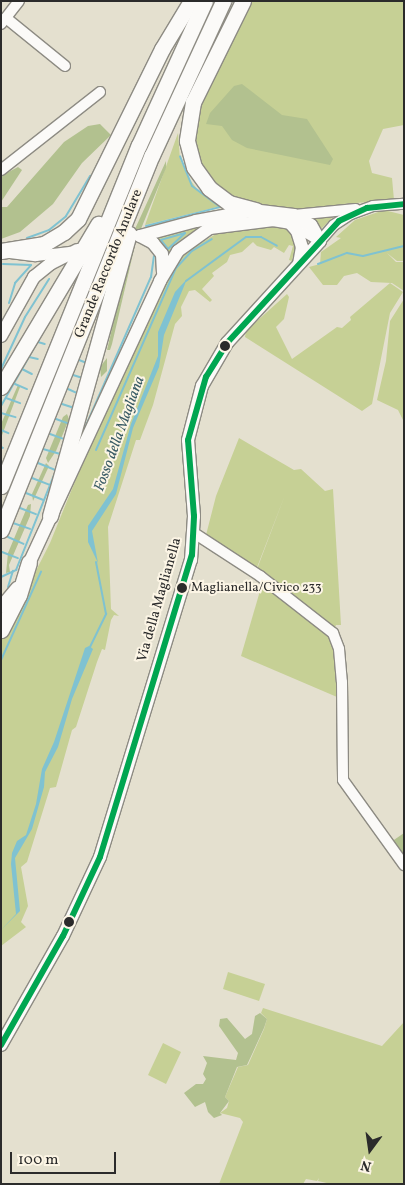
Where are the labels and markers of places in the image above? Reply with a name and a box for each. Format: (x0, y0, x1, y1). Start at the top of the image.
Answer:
unlabelled marker (220, 341, 230, 351)
place label: Maglianella/Civico 233 (191, 580, 322, 596)
marker: Maglianella/Civico 233 (177, 583, 187, 593)
unlabelled marker (64, 917, 74, 927)

